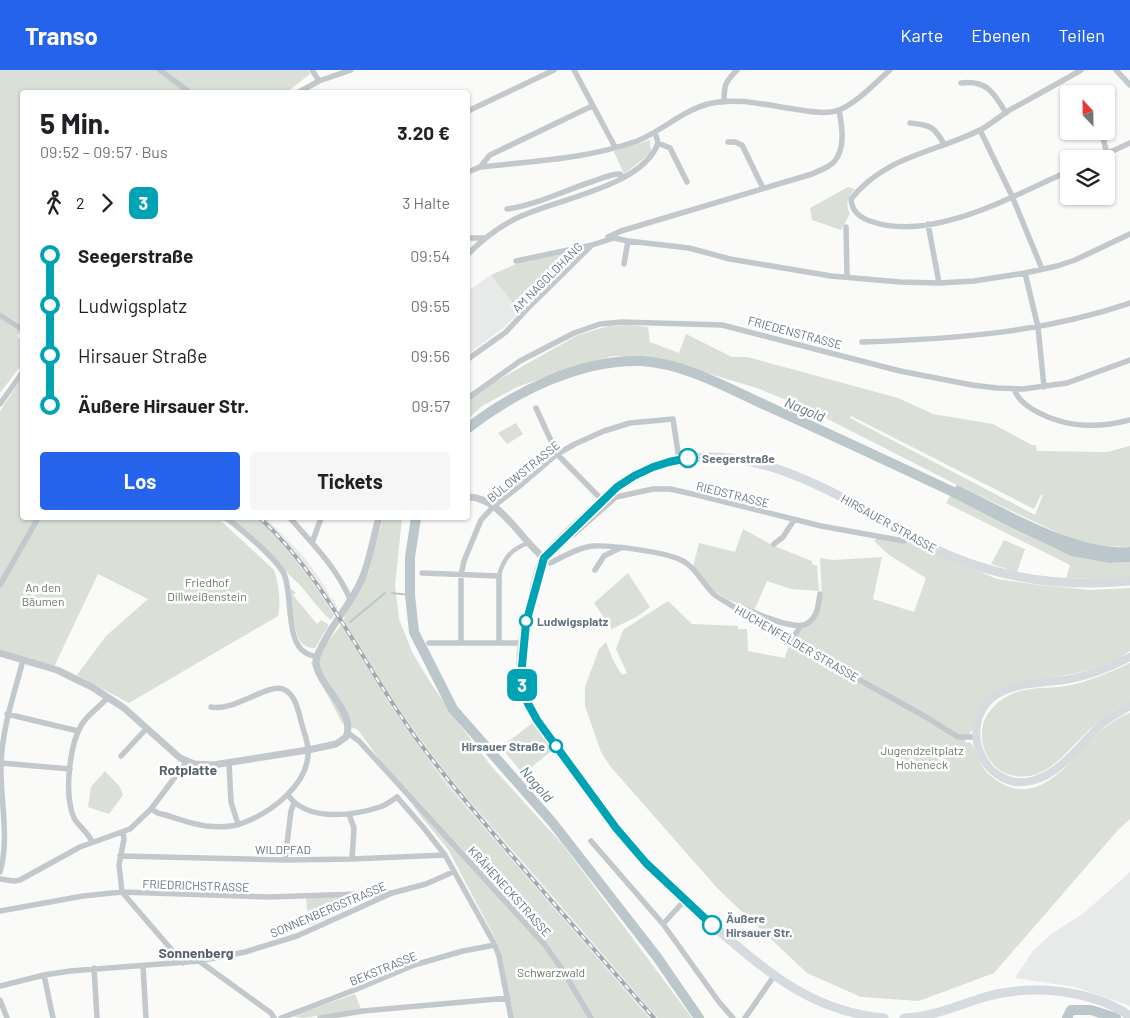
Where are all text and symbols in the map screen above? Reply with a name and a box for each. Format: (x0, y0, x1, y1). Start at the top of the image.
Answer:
text: Transo (25, 21, 98, 50)
text: Karte (900, 24, 943, 46)
text: Ebenen (971, 24, 1030, 46)
text: Teilen (1058, 24, 1105, 46)
north arrow (1060, 85, 1115, 140)
map controls (1060, 85, 1115, 205)
text: 5 Min. (40, 106, 111, 140)
text: 3.20 € (397, 121, 450, 144)
text: 09:52 – 09:57 · Bus (40, 142, 168, 161)
button: layers (1060, 150, 1115, 205)
icon: walk (40, 189, 68, 217)
icon: forward (93, 189, 121, 217)
text: 3 (139, 192, 148, 214)
text: 2 (76, 193, 85, 212)
text: 3 Halte (402, 193, 450, 212)
street label: AM NAGOLDHANG (509, 239, 585, 315)
text: Seegerstraße (78, 244, 193, 267)
text: 09:54 (410, 246, 450, 265)
text: Ludwigsplatz (78, 294, 187, 317)
text: 09:55 (411, 296, 450, 315)
street label: FRIEDENSTRASSE (746, 313, 844, 351)
text: Hirsauer Straße (78, 344, 207, 367)
text: 09:56 (411, 346, 450, 365)
water label: Nagold (782, 393, 828, 425)
text: Äußere Hirsauer Str. (78, 394, 249, 417)
text: 09:57 (411, 396, 450, 415)
street label: BÜLOWSTRASSE (484, 437, 562, 505)
marker: Seegerstraße (678, 448, 698, 468)
place label: Seegerstraße (702, 451, 775, 465)
button: Los (40, 452, 240, 510)
button: Tickets (250, 452, 450, 510)
street label: RIEDSTRASSE (695, 478, 771, 510)
street label: HIRSAUER STRASSE (839, 491, 939, 555)
park label: Friedhof Dillweißenstein (167, 575, 247, 603)
park label: An den Bäumen (22, 580, 64, 608)
street label: HUCHENFELDER STRASSE (733, 602, 861, 684)
marker: Ludwigsplatz (519, 614, 533, 628)
place label: Ludwigsplatz (537, 614, 609, 628)
line badge: 3 (506, 669, 538, 701)
text: 3 (517, 674, 527, 696)
place label: Hirsauer Straße (461, 739, 545, 753)
marker: Hirsauer Straße (549, 739, 563, 753)
park label: Jugendzeltplatz Hoheneck (880, 743, 964, 771)
district label: Rotplatte (159, 761, 217, 778)
water label: Nagold (517, 763, 558, 806)
street label: WILDPFAD (255, 842, 311, 856)
street label: KRÄHENECKSTRASSE (466, 843, 554, 939)
street label: FRIEDRICHSTRASSE (142, 876, 250, 894)
street label: SONNENBERGSTRASSE (268, 878, 388, 940)
place label: Äußere Hirsauer Str. (726, 911, 793, 939)
marker: Äußere Hirsauer Str. (702, 915, 722, 935)
district label: Sonnenberg (158, 944, 234, 961)
street label: BEKSTRASSE (347, 948, 419, 988)
park label: Schwarzwald (517, 965, 585, 979)

